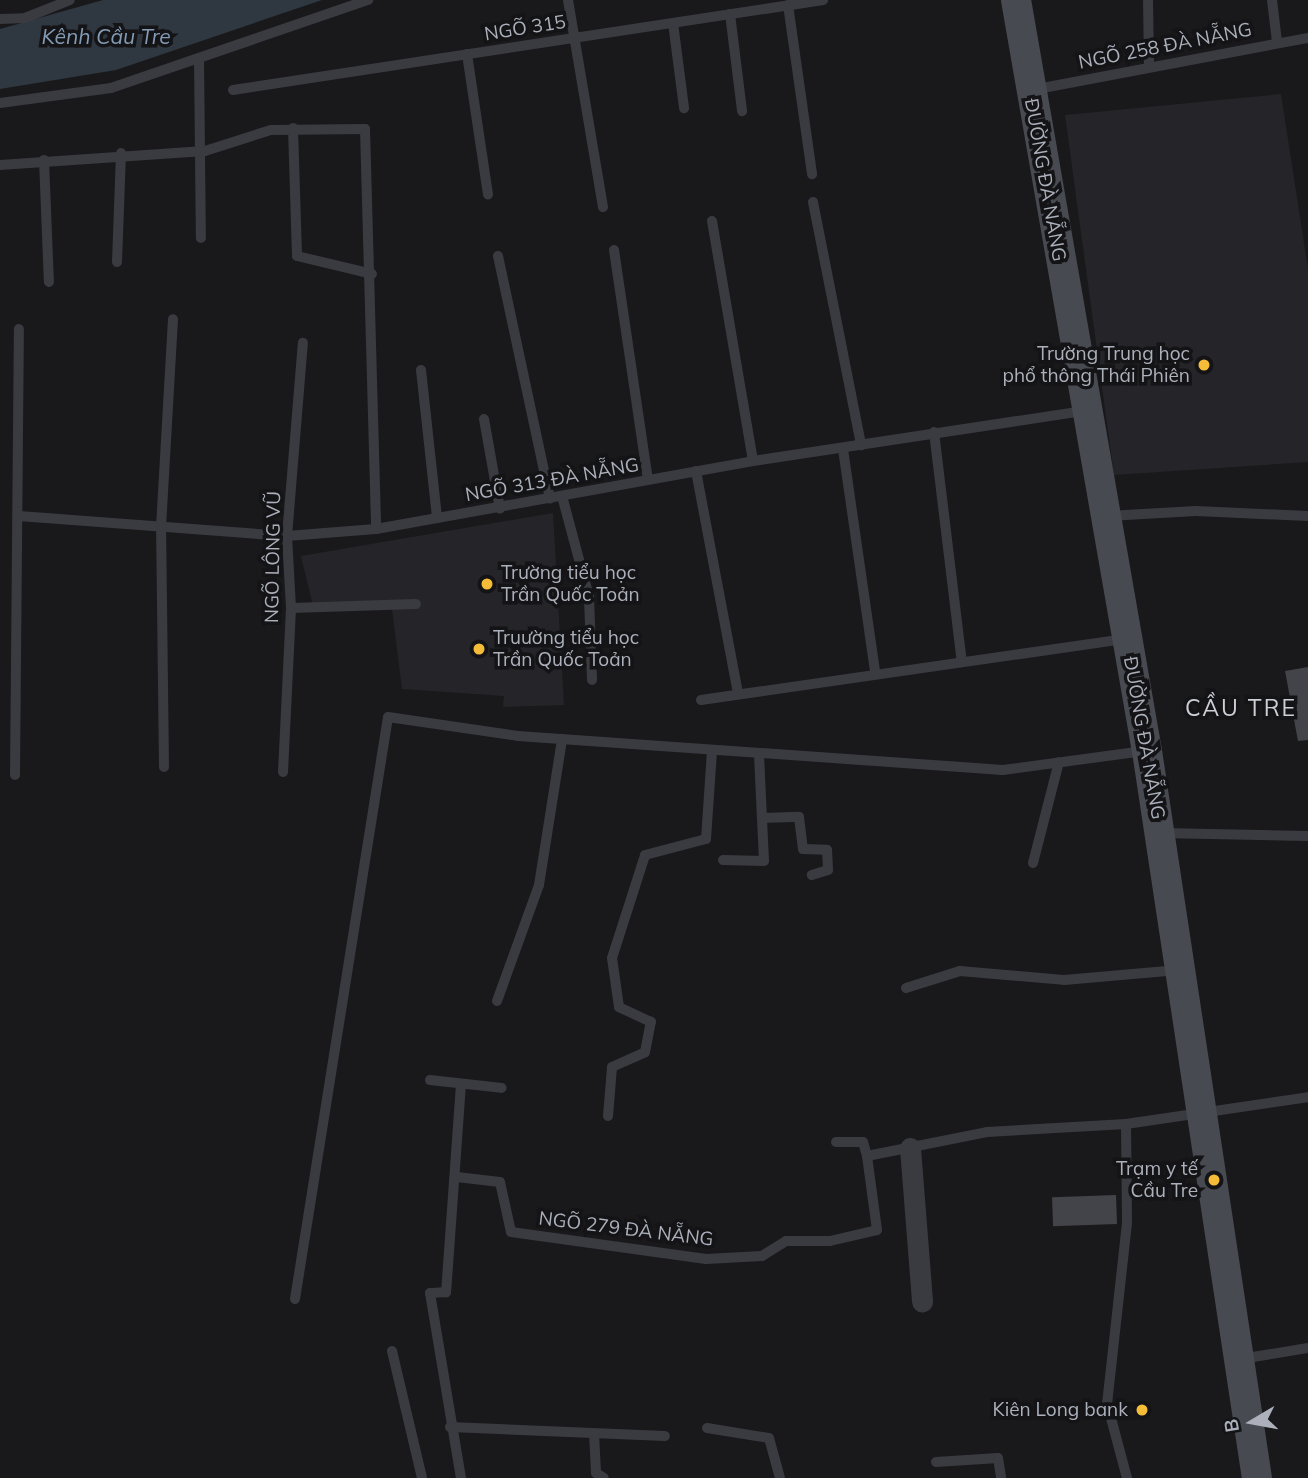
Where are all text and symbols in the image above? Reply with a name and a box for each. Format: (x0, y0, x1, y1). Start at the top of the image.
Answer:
street label: NGÕ 315 (483, 10, 567, 46)
street label: NGÕ 258 ĐÀ NẴNG (1076, 18, 1254, 74)
water label: Kênh Cầu Tre (41, 23, 171, 49)
street label: ĐƯỜNG ĐÀ NẴNG (1019, 97, 1071, 263)
place label: Trường Trung học phổ thông Thái Phiên (1002, 343, 1190, 387)
marker: Trường Trung học phổ thông Thái Phiên (1196, 357, 1212, 373)
street label: NGÕ 313 ĐÀ NẴNG (463, 453, 641, 507)
street label: NGÕ LÔNG VŨ (260, 491, 286, 623)
place label: Trường tiểu học Trần Quốc Toản (501, 562, 640, 606)
marker: Trường tiểu học Trần Quốc Toản (479, 576, 495, 592)
place label: Truường tiểu học Trần Quốc Toản (493, 627, 639, 671)
marker: Truường tiểu học Trần Quốc Toản (471, 641, 487, 657)
street label: ĐƯỜNG ĐÀ NẴNG (1118, 655, 1170, 821)
district label: CẦU TRE (1186, 694, 1296, 722)
place label: Trạm y tế Cầu Tre (1116, 1158, 1198, 1202)
marker: Trạm y tế Cầu Tre (1204, 1170, 1224, 1190)
street label: NGÕ 279 ĐÀ NẴNG (537, 1207, 715, 1251)
north arrow (1217, 1387, 1287, 1457)
place label: Kiên Long bank (993, 1399, 1128, 1421)
marker: Kiên Long bank (1134, 1402, 1150, 1418)
text: B (1218, 1417, 1244, 1434)

